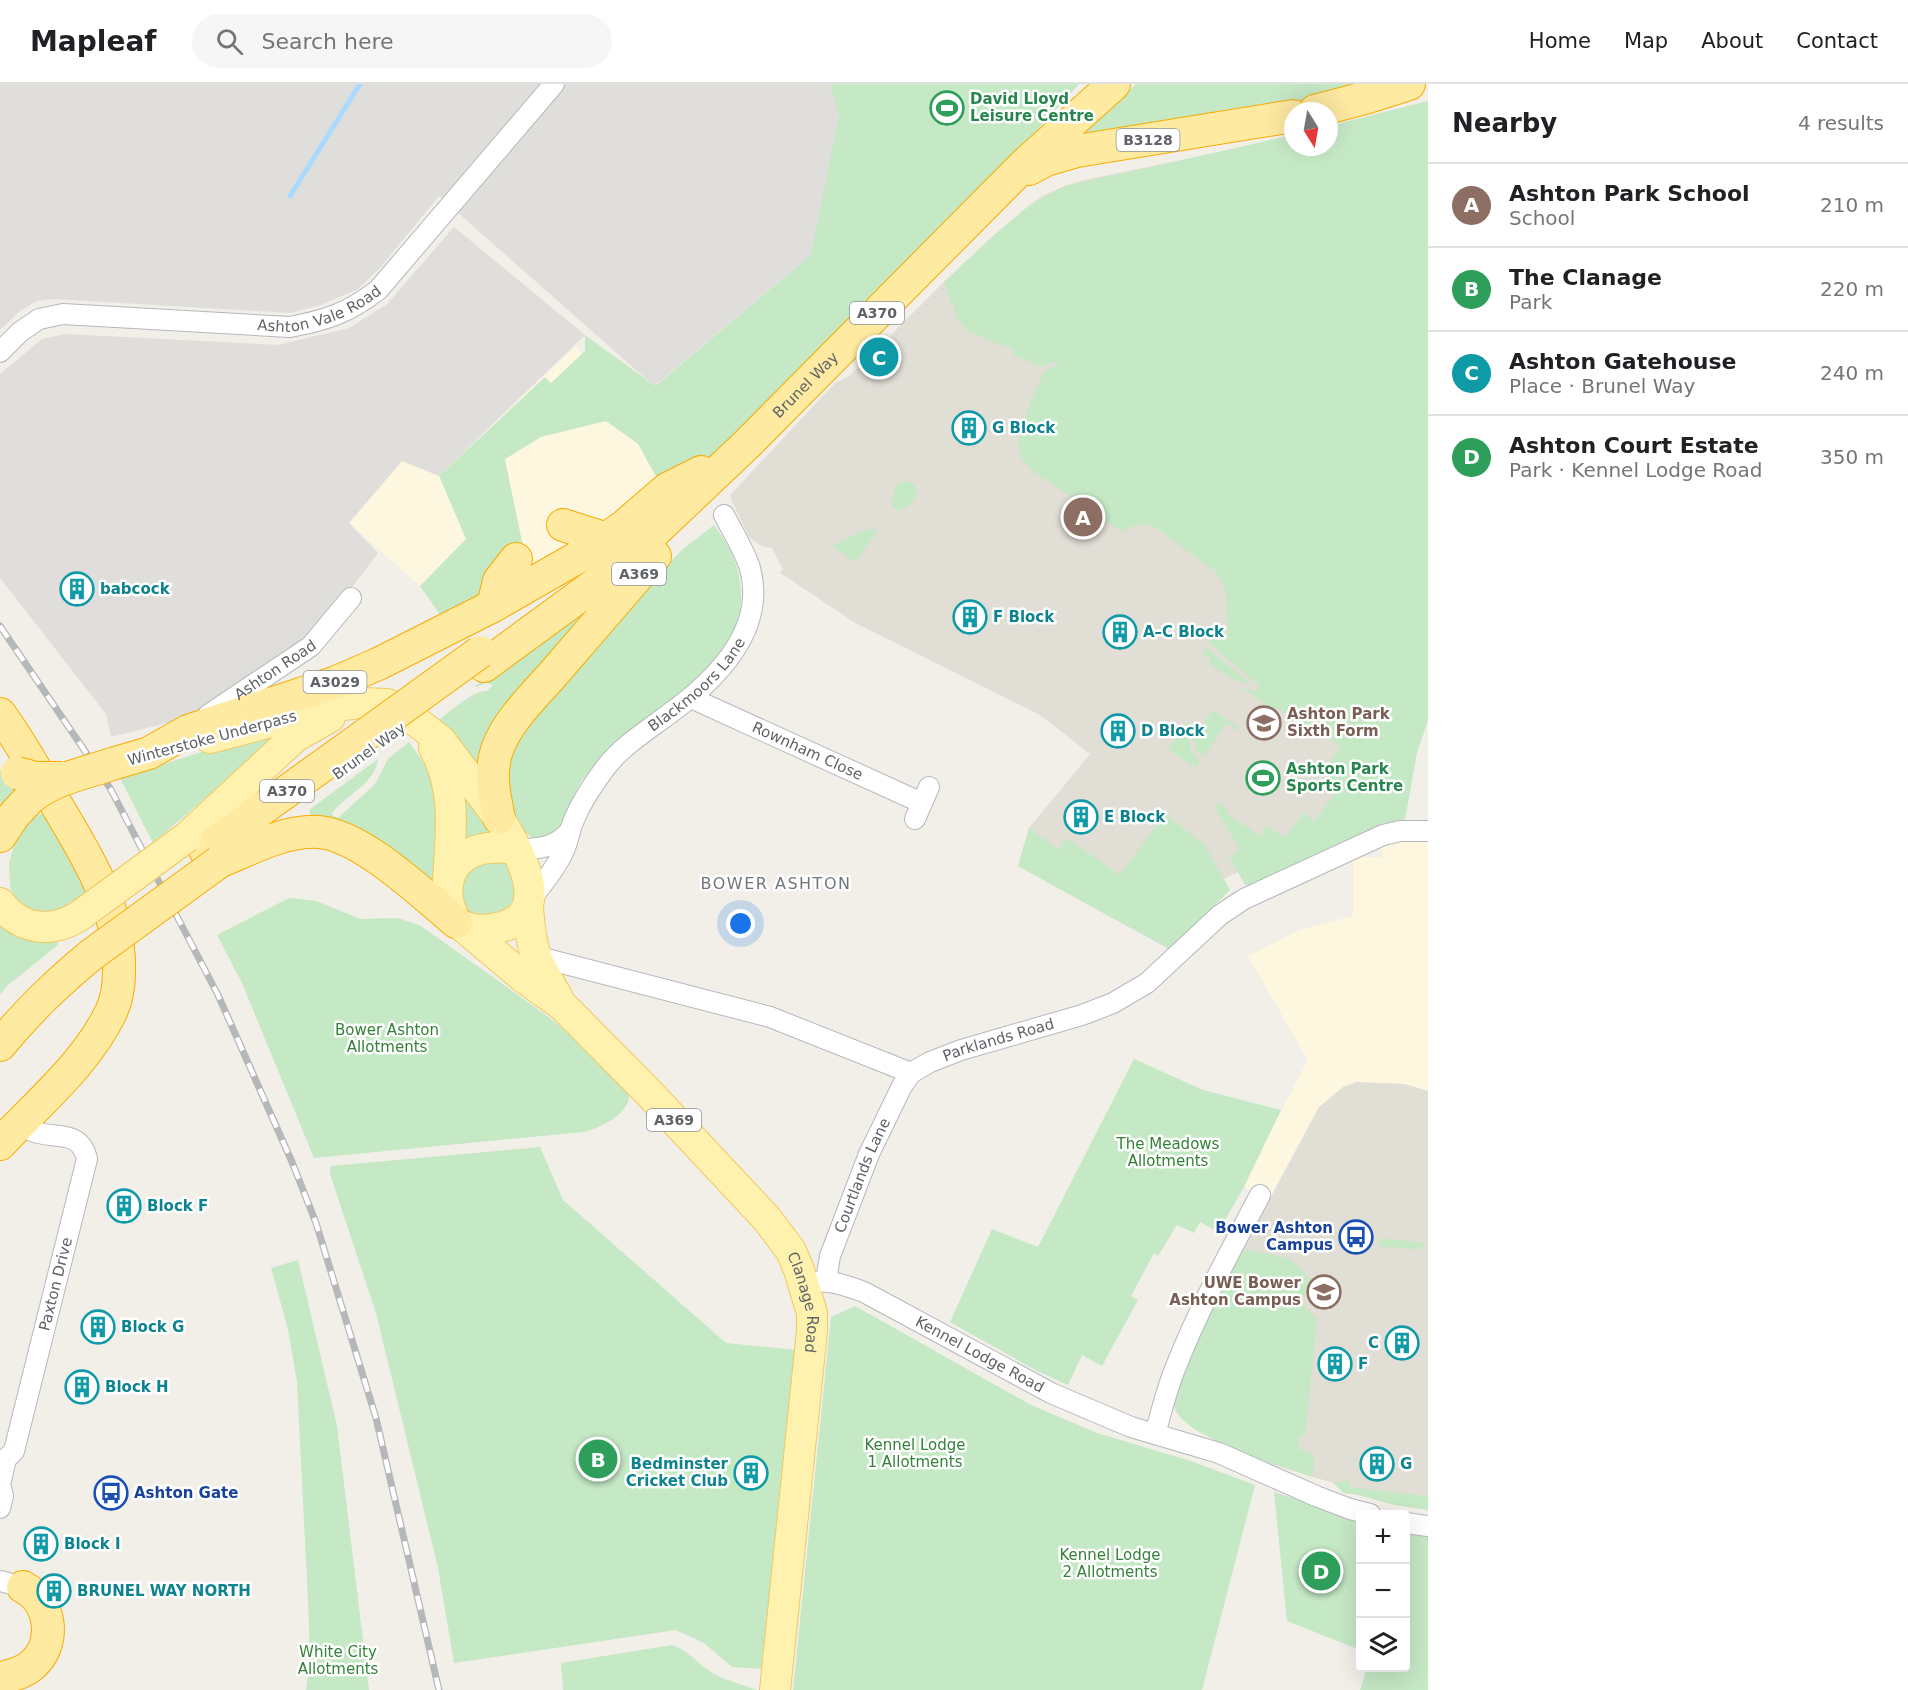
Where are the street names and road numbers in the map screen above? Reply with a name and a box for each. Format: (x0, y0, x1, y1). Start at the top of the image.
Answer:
road number: B3128 (1116, 129, 1180, 151)
street label: Ashton Vale Road (257, 282, 385, 336)
road number: A370 (850, 302, 904, 324)
street label: Brunel Way (769, 348, 842, 422)
road number: A369 (612, 563, 666, 585)
street label: Blackmoors Lane (645, 635, 749, 735)
street label: Ashton Road (231, 636, 320, 704)
road number: A3029 (304, 671, 366, 693)
street label: Winterstoke Underpass (126, 707, 299, 769)
street label: Brunel Way (329, 718, 409, 783)
street label: Rownham Close (749, 718, 866, 784)
road number: A370 (260, 780, 314, 802)
street label: Parklands Road (940, 1015, 1056, 1065)
road number: A369 (647, 1109, 701, 1131)
street label: Courtlands Lane (831, 1115, 894, 1236)
street label: Paxton Drive (35, 1235, 76, 1333)
street label: Clanage Road (783, 1249, 821, 1354)
street label: Kennel Lodge Road (912, 1312, 1047, 1397)

